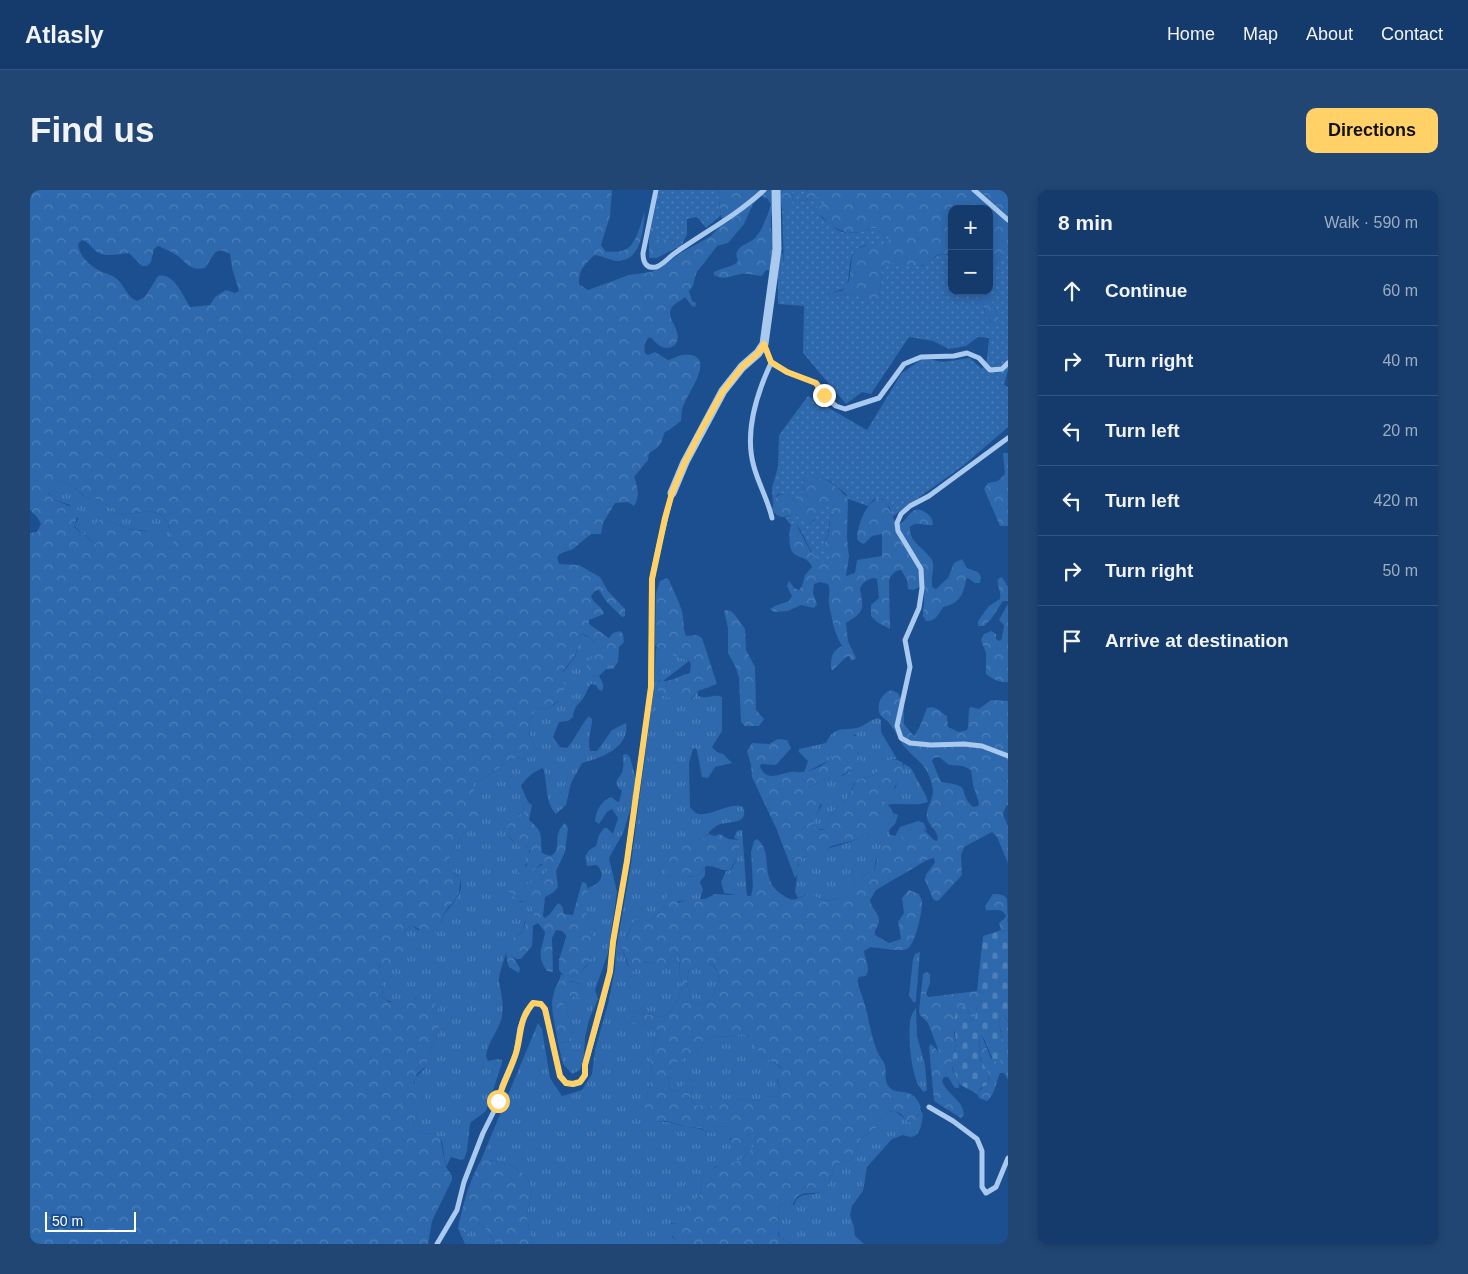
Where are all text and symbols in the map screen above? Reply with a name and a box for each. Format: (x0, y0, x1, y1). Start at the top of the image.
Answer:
text: Atlasly (25, 21, 104, 48)
text: Home (1167, 24, 1215, 44)
text: Map (1243, 24, 1278, 44)
text: About (1306, 24, 1353, 44)
text: Contact (1381, 24, 1443, 44)
button: Directions (1306, 108, 1438, 153)
text: Find us (30, 110, 154, 149)
map controls (948, 205, 993, 295)
button: + (948, 205, 993, 250)
text: 8 min (1058, 211, 1113, 234)
text: Walk · 590 m (1324, 214, 1418, 231)
button: − (948, 250, 993, 295)
icon: ahead (1058, 277, 1086, 305)
text: Continue (1105, 280, 1187, 301)
text: 60 m (1382, 282, 1418, 299)
icon: right (1058, 347, 1086, 375)
text: Turn right (1105, 350, 1193, 371)
text: 40 m (1382, 352, 1418, 369)
route end (813, 384, 836, 407)
icon: left (1058, 417, 1086, 445)
text: Turn left (1105, 420, 1180, 441)
text: 20 m (1382, 422, 1418, 439)
icon: left (1058, 487, 1086, 515)
text: Turn left (1105, 490, 1180, 511)
text: 420 m (1374, 492, 1418, 509)
icon: right (1058, 557, 1086, 585)
text: Turn right (1105, 560, 1193, 581)
text: 50 m (1382, 562, 1418, 579)
icon: arrive (1058, 627, 1086, 655)
text: Arrive at destination (1105, 630, 1289, 651)
route start (487, 1090, 510, 1113)
scale bar (45, 1209, 136, 1232)
text: 50 m (52, 1213, 83, 1229)

